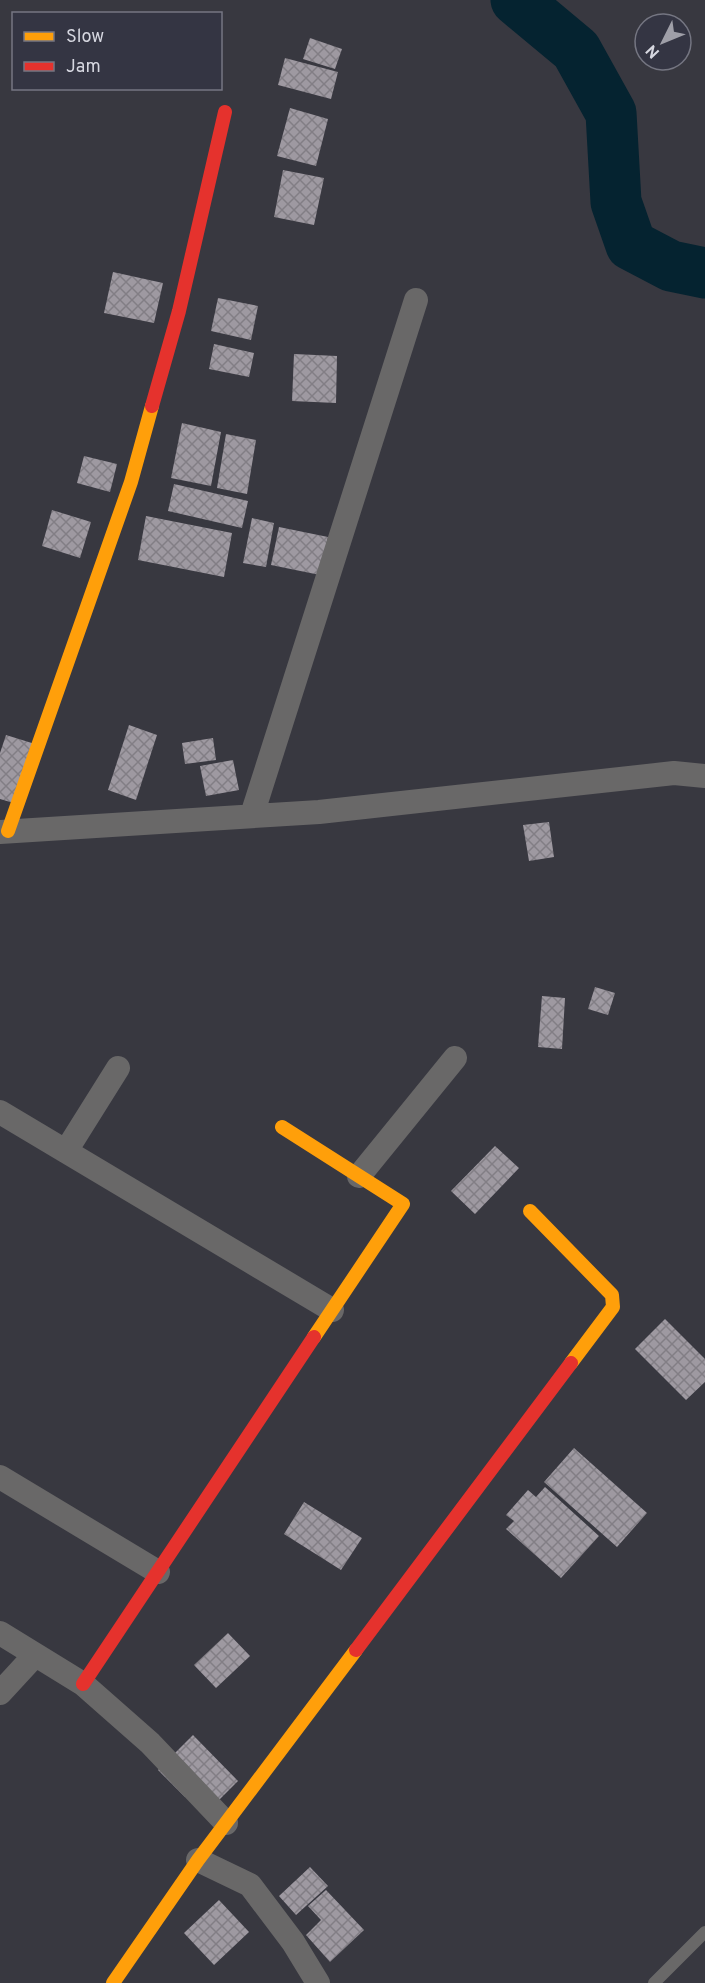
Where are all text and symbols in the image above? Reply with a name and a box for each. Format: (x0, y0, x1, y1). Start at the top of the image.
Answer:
legend (12, 12, 222, 90)
north arrow (633, 12, 693, 72)
text: Slow (66, 26, 104, 49)
text: N (642, 40, 665, 62)
text: Jam (66, 56, 101, 79)

